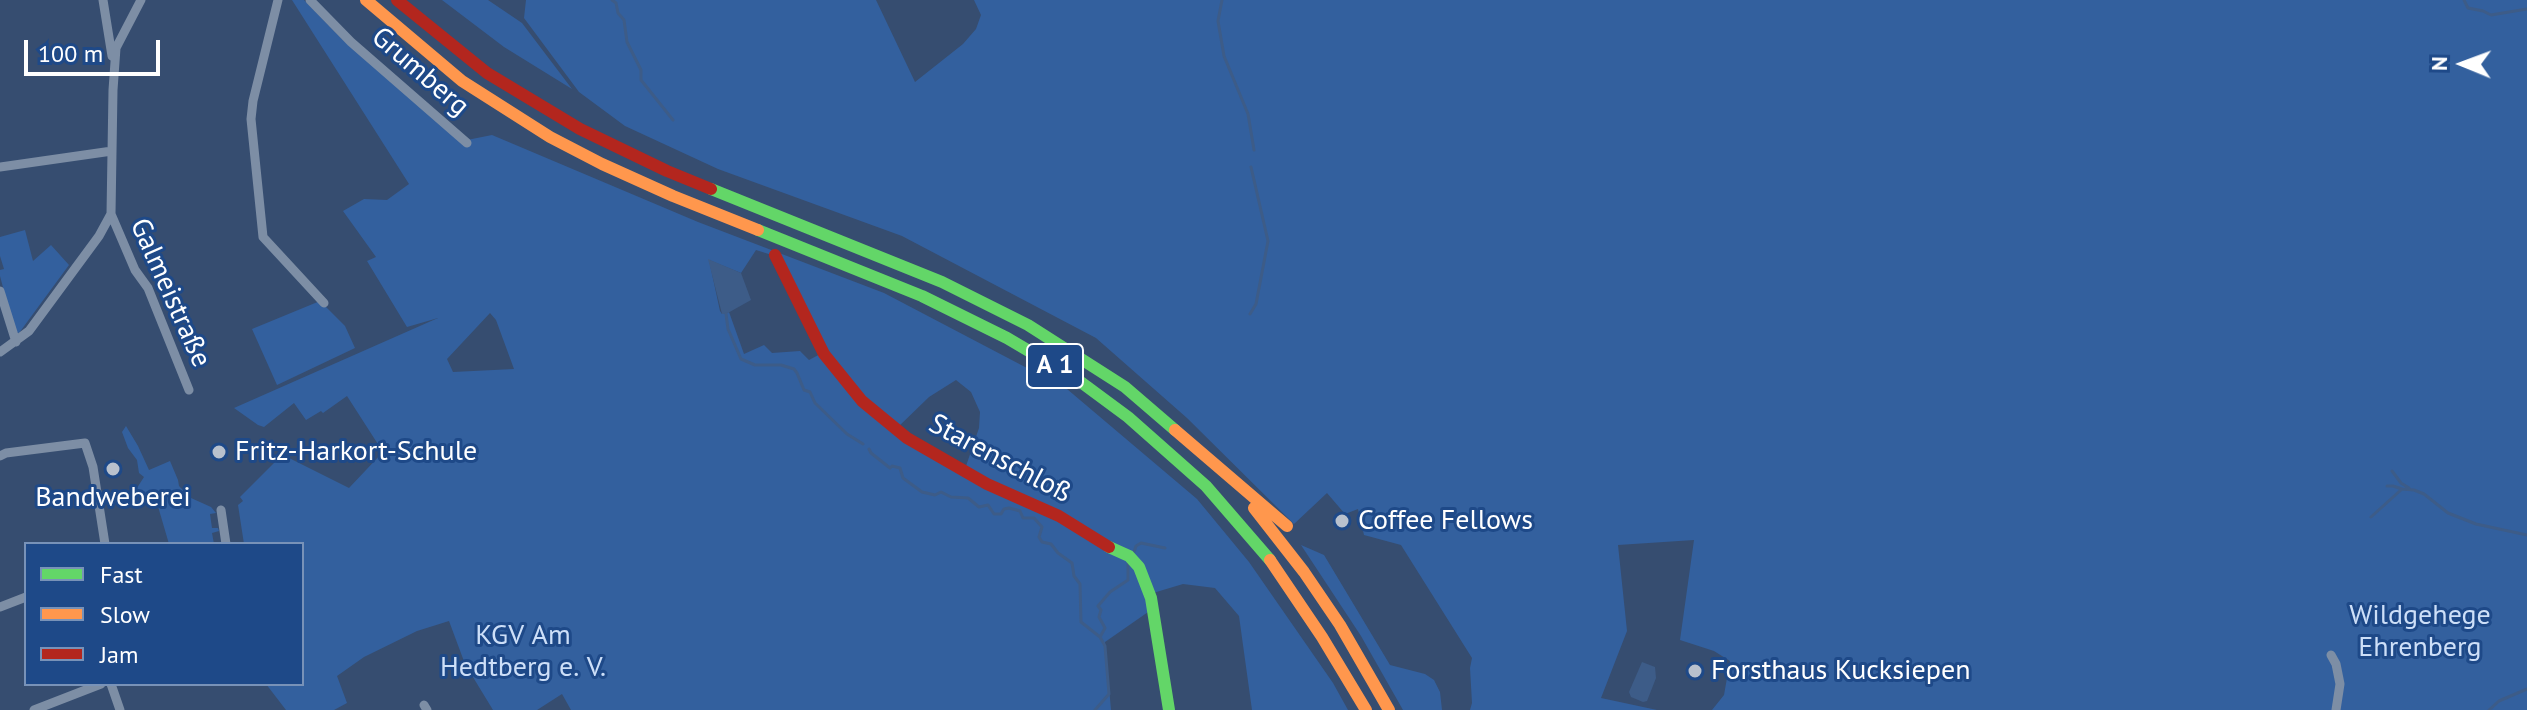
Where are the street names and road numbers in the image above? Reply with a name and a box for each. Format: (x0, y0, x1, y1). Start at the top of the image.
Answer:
street label: Grumberg (364, 20, 476, 124)
street label: Galmeistraße (122, 213, 218, 373)
road number: A 1 (1027, 344, 1083, 388)
street label: Starenschloß (923, 407, 1077, 511)

